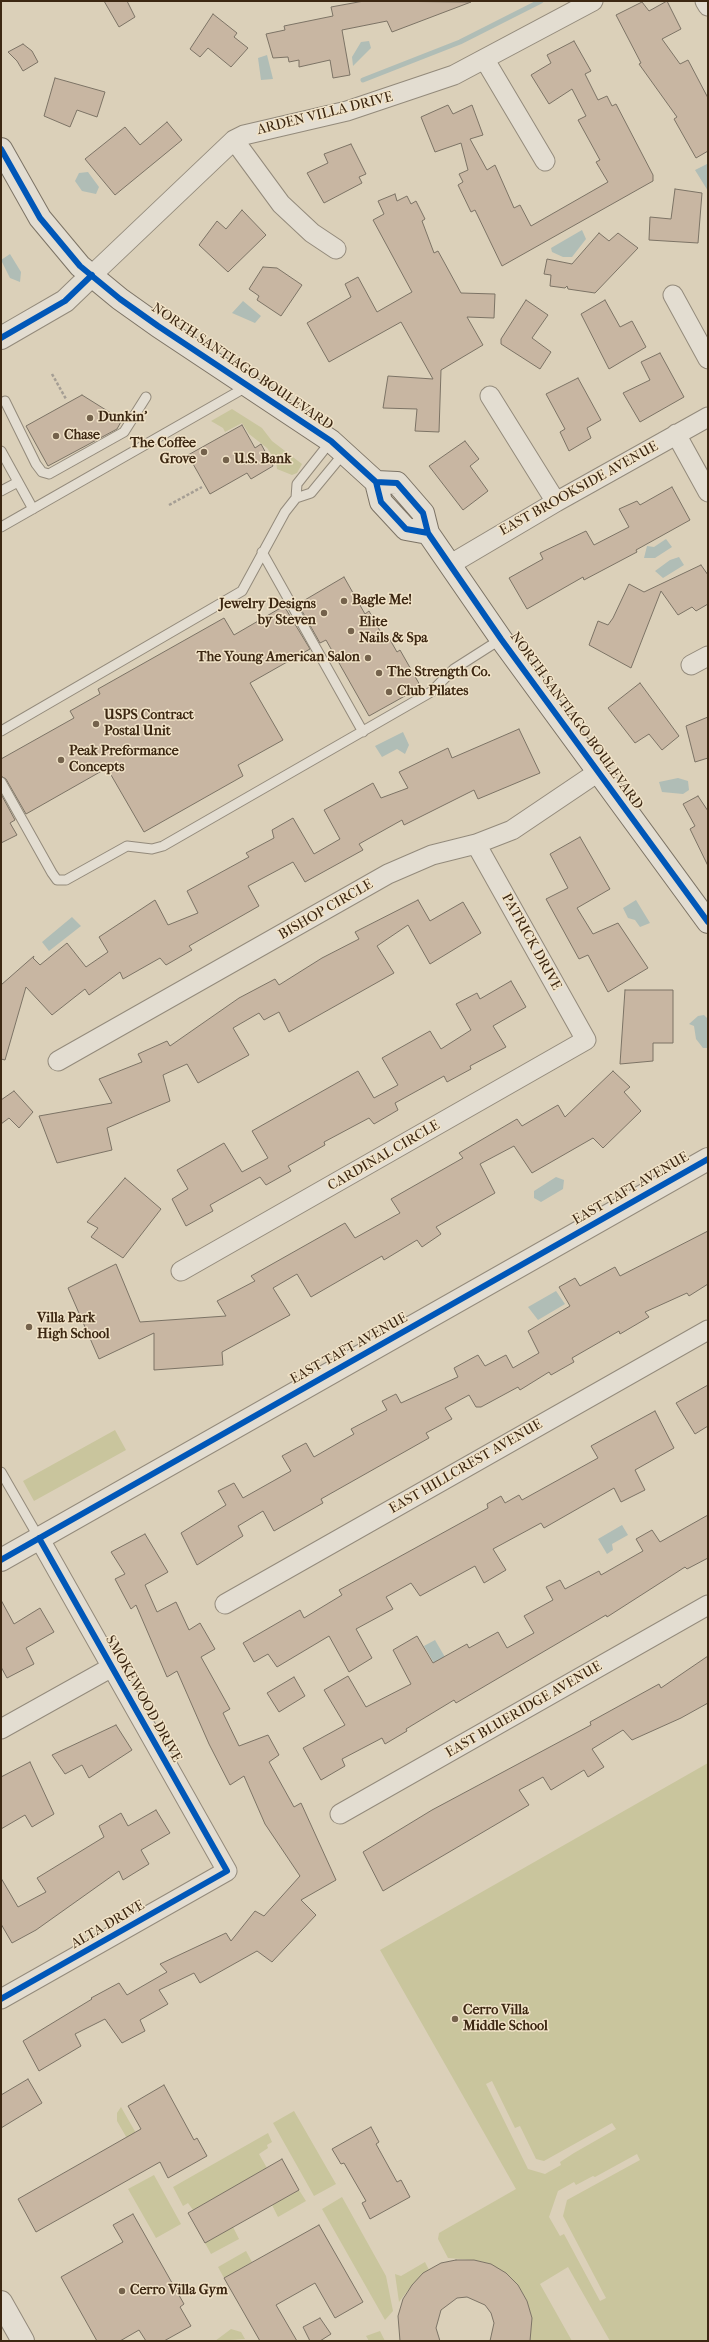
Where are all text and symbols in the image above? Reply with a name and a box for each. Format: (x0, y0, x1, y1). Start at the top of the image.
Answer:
street label: ARDEN VILLA DRIVE (255, 89, 395, 139)
street label: NORTH SANTIAGO BOULEVARD (148, 300, 336, 434)
place label: Dunkin' (98, 410, 147, 426)
marker: Dunkin' (85, 413, 95, 423)
place label: Chase (64, 428, 100, 444)
marker: Chase (51, 431, 61, 441)
place label: The Coffee Grove (130, 436, 196, 468)
street label: EAST BROOKSIDE AVENUE (497, 438, 661, 540)
marker: The Coffee Grove (199, 447, 209, 457)
place label: U.S. Bank (234, 452, 291, 468)
marker: U.S. Bank (221, 455, 231, 465)
place label: Bagle Me! (352, 593, 412, 609)
marker: Bagle Me! (339, 596, 349, 606)
place label: Jewelry Designs by Steven (219, 597, 316, 630)
marker: Jewelry Designs by Steven (319, 608, 329, 618)
place label: Elite Nails & Spa (359, 615, 428, 648)
marker: Elite Nails & Spa (346, 626, 356, 636)
street label: NORTH SANTIAGO BOULEVARD (506, 629, 646, 813)
place label: The Young American Salon (197, 650, 360, 666)
marker: The Young American Salon (363, 653, 373, 663)
place label: The Strength Co. (387, 665, 490, 681)
marker: The Strength Co. (374, 668, 384, 678)
place label: Club Pilates (397, 684, 468, 700)
marker: Club Pilates (384, 687, 394, 697)
place label: USPS Contract Postal Unit (104, 708, 194, 740)
marker: USPS Contract Postal Unit (91, 719, 101, 729)
place label: Peak Preformance Concepts (69, 744, 179, 776)
marker: Peak Preformance Concepts (56, 755, 66, 765)
street label: BISHOP CIRCLE (276, 876, 376, 944)
street label: PATRICK DRIVE (497, 891, 565, 993)
street label: CARDINAL CIRCLE (325, 1117, 443, 1195)
street label: EAST TAFT AVENUE (570, 1149, 692, 1229)
street label: EAST TAFT AVENUE (287, 1310, 411, 1388)
place label: Villa Park High School (37, 1311, 110, 1344)
marker: Villa Park High School (24, 1322, 34, 1332)
street label: EAST HILLCREST AVENUE (386, 1416, 546, 1518)
street label: SMOKEWOOD DRIVE (101, 1633, 185, 1765)
street label: EAST BLUERIDGE AVENUE (443, 1658, 605, 1762)
street label: ALTA DRIVE (68, 1897, 148, 1953)
place label: Cerro Villa Middle School (463, 2003, 548, 2036)
marker: Cerro Villa Middle School (450, 2014, 460, 2024)
place label: Cerro Villa Gym (130, 2283, 228, 2299)
marker: Cerro Villa Gym (117, 2286, 127, 2296)

